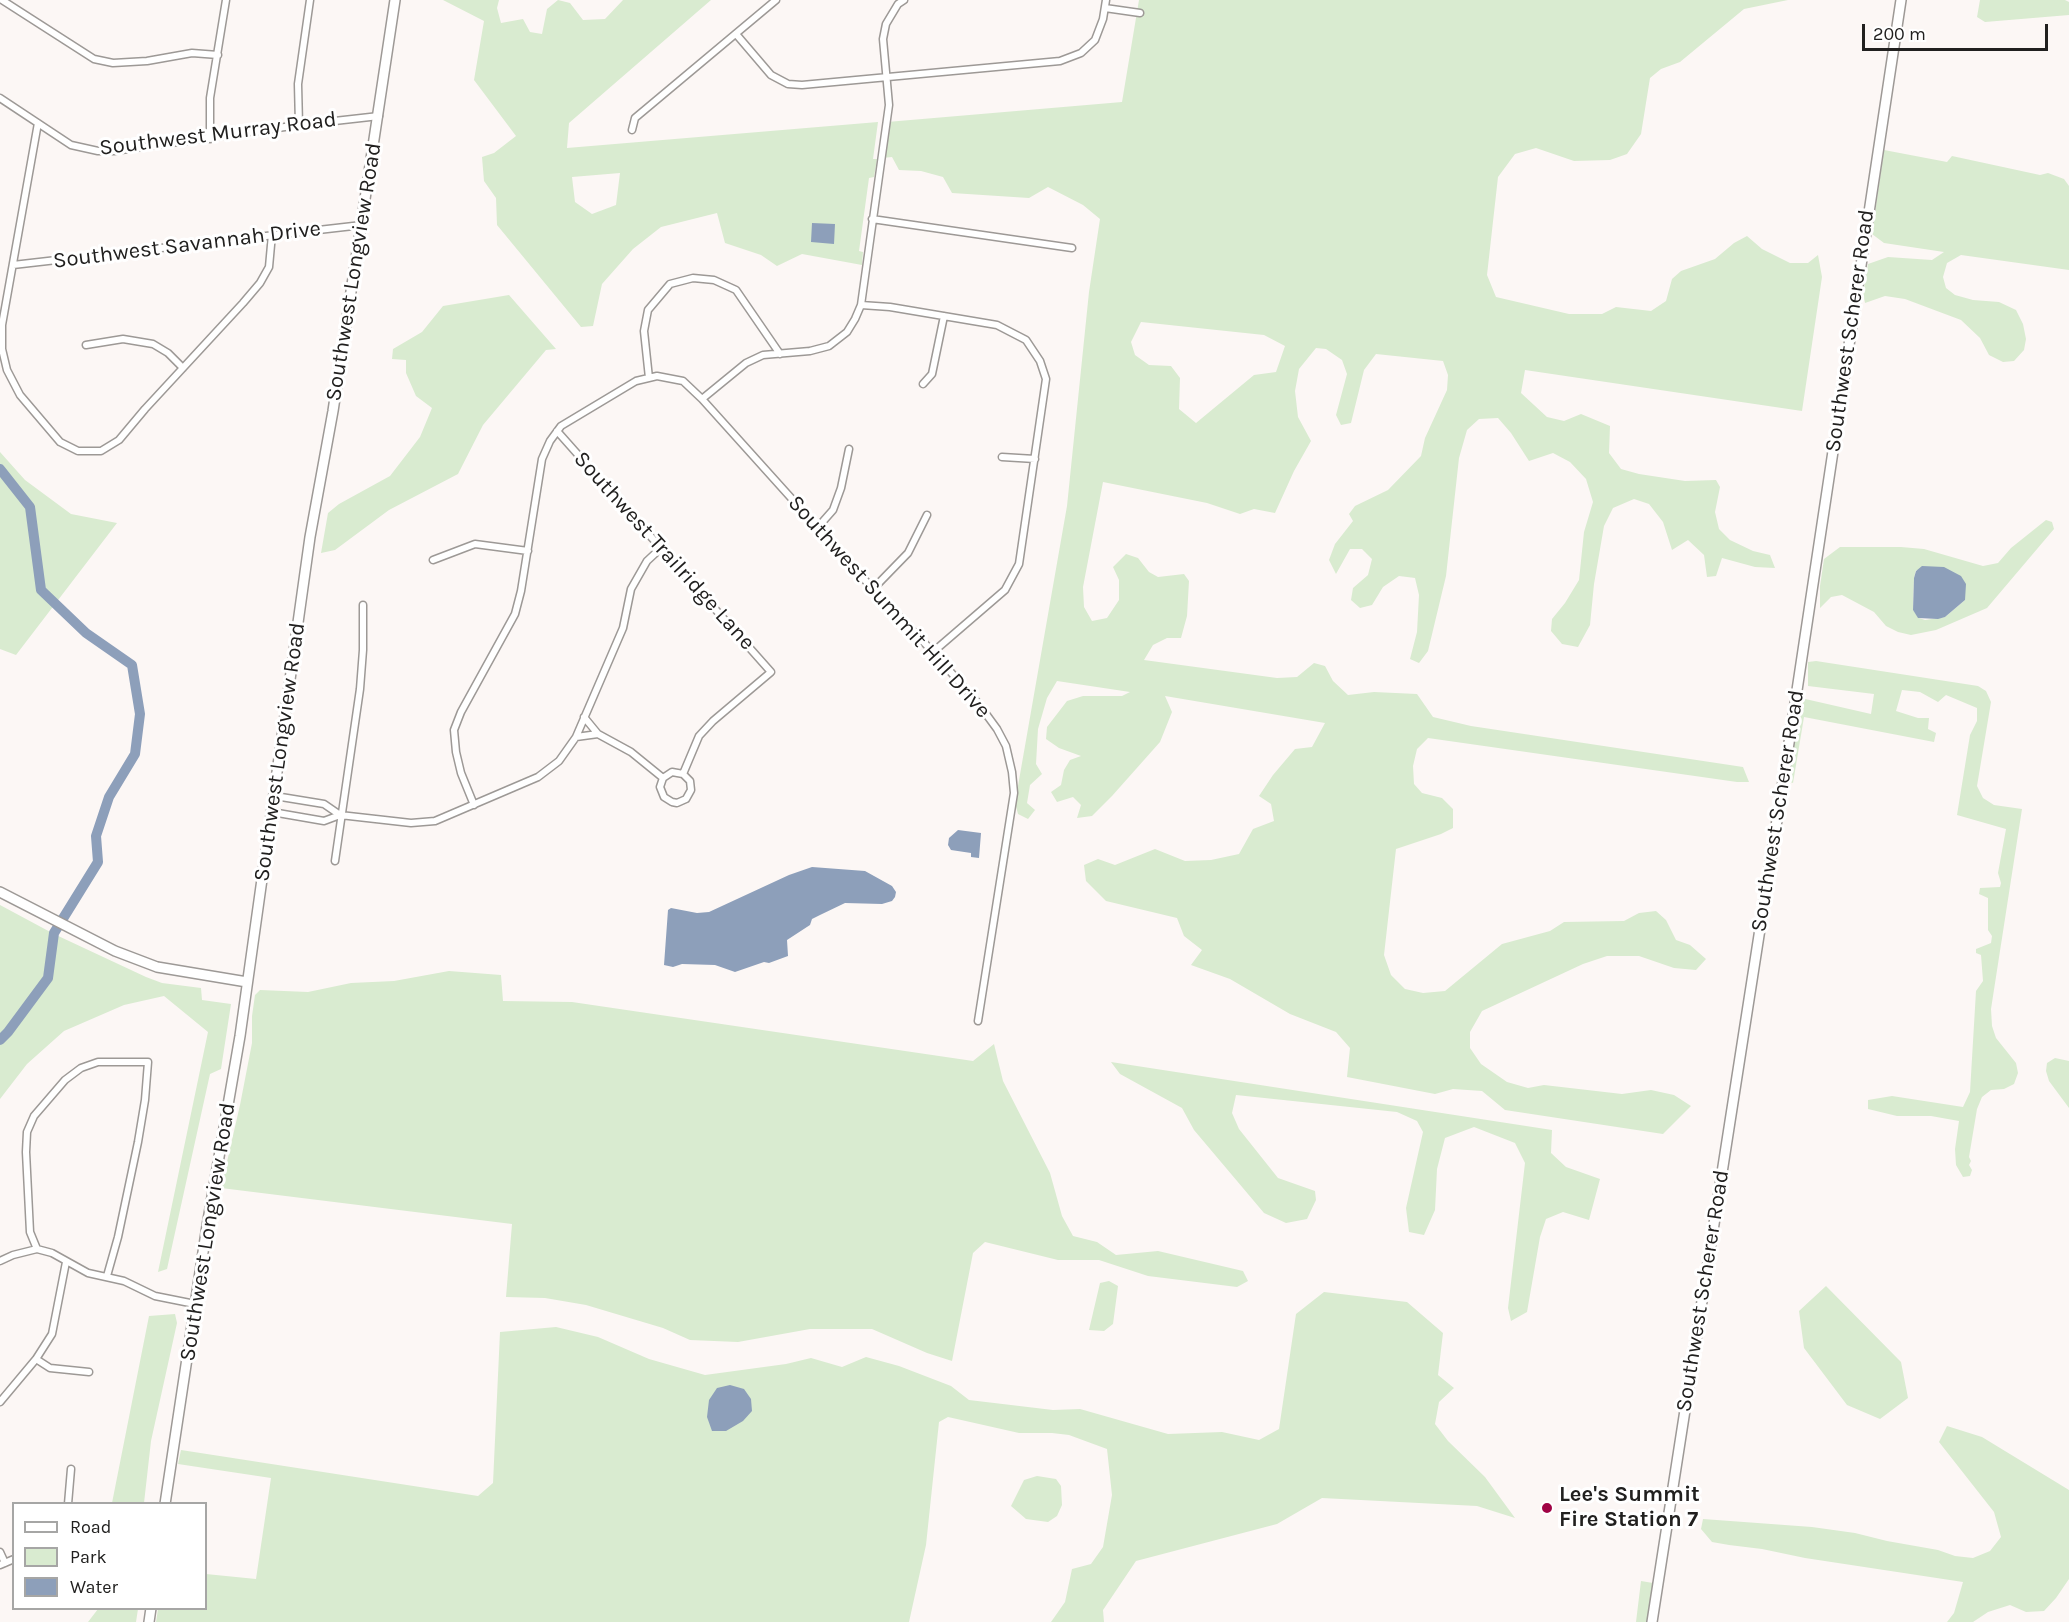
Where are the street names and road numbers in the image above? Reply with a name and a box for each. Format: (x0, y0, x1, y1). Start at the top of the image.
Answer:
street label: Southwest Murray Road (98, 106, 338, 162)
street label: Southwest Longview Road (321, 141, 387, 403)
street label: Southwest Scherer Road (1820, 208, 1880, 454)
street label: Southwest Savannah Drive (52, 215, 322, 275)
street label: Southwest Trailridge Lane (568, 446, 760, 656)
street label: Southwest Summit Hill Drive (782, 490, 996, 724)
street label: Southwest Longview Road (249, 621, 311, 883)
street label: Southwest Scherer Road (1746, 688, 1810, 934)
street label: Southwest Longview Road (175, 1101, 241, 1363)
street label: Southwest Scherer Road (1671, 1168, 1735, 1414)

